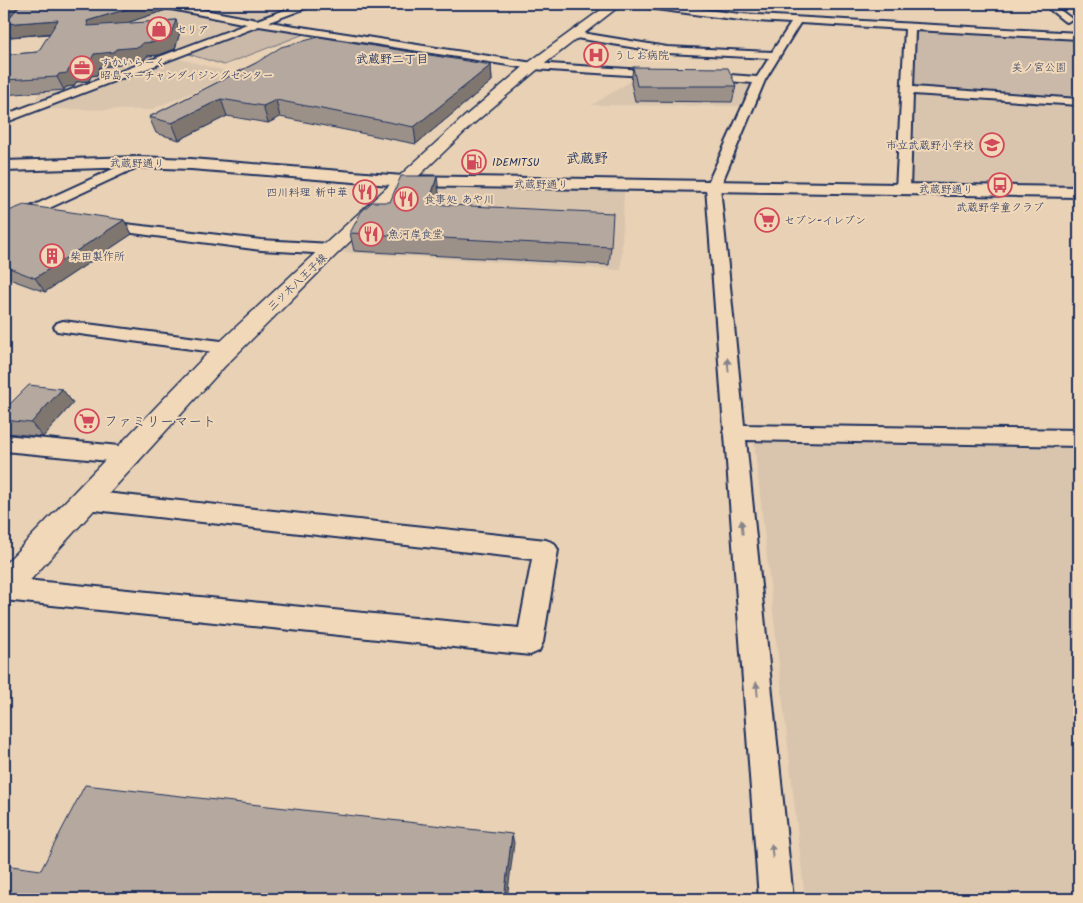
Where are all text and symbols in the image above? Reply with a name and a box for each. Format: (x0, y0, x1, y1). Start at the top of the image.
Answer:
shop icon: セリア (146, 16, 172, 42)
place label: セリア (176, 21, 209, 39)
hospital icon: うしお病院 (583, 42, 609, 68)
place label: うしお病院 (614, 47, 669, 65)
district label: 武蔵野二丁目 (356, 50, 428, 69)
place label: すかいらーく 昭島マーチャンダイジングセンター (100, 54, 274, 85)
office icon: すかいらーく 昭島マーチャンダイジングセンター (69, 55, 95, 81)
park label: 美ノ宮公園 (1012, 59, 1067, 77)
school or university icon: 市立武蔵野小学校 (979, 132, 1005, 158)
place label: 市立武蔵野小学校 (886, 137, 974, 155)
district label: 武蔵野 (566, 148, 608, 170)
fuel station icon: IDEMITSU (461, 149, 487, 175)
place label: IDEMITSU (492, 154, 540, 172)
street label: 武蔵野通り (109, 155, 165, 173)
bus stop icon: 武蔵野学童クラブ (987, 172, 1013, 198)
street label: 武蔵野通り (513, 176, 569, 194)
restaurant icon: 四川料理 新中華 (352, 179, 378, 205)
street label: 武蔵野通り (918, 181, 974, 199)
place label: 四川料理 新中華 (267, 184, 348, 202)
restaurant icon: 食事処 あや川 (393, 186, 419, 212)
place label: 食事処 あや川 (424, 191, 494, 209)
place label: 武蔵野学童クラブ (956, 199, 1044, 217)
supermarket icon: セブン-イレブン (754, 207, 780, 233)
place label: セブン-イレブン (784, 212, 866, 230)
restaurant icon: 魚河岸食堂 (358, 221, 384, 247)
place label: 魚河岸食堂 (388, 226, 443, 244)
building icon: 柴田製作所 (39, 243, 65, 269)
place label: 柴田製作所 (70, 248, 125, 266)
street label: 三ツ木八王子線 (264, 250, 332, 316)
one-way arrow (723, 357, 731, 373)
supermarket icon: ファミリーマート (74, 408, 100, 434)
place label: ファミリーマート (104, 411, 216, 433)
one-way arrow (738, 519, 746, 535)
one-way arrow (753, 681, 761, 697)
one-way arrow (768, 842, 776, 858)

